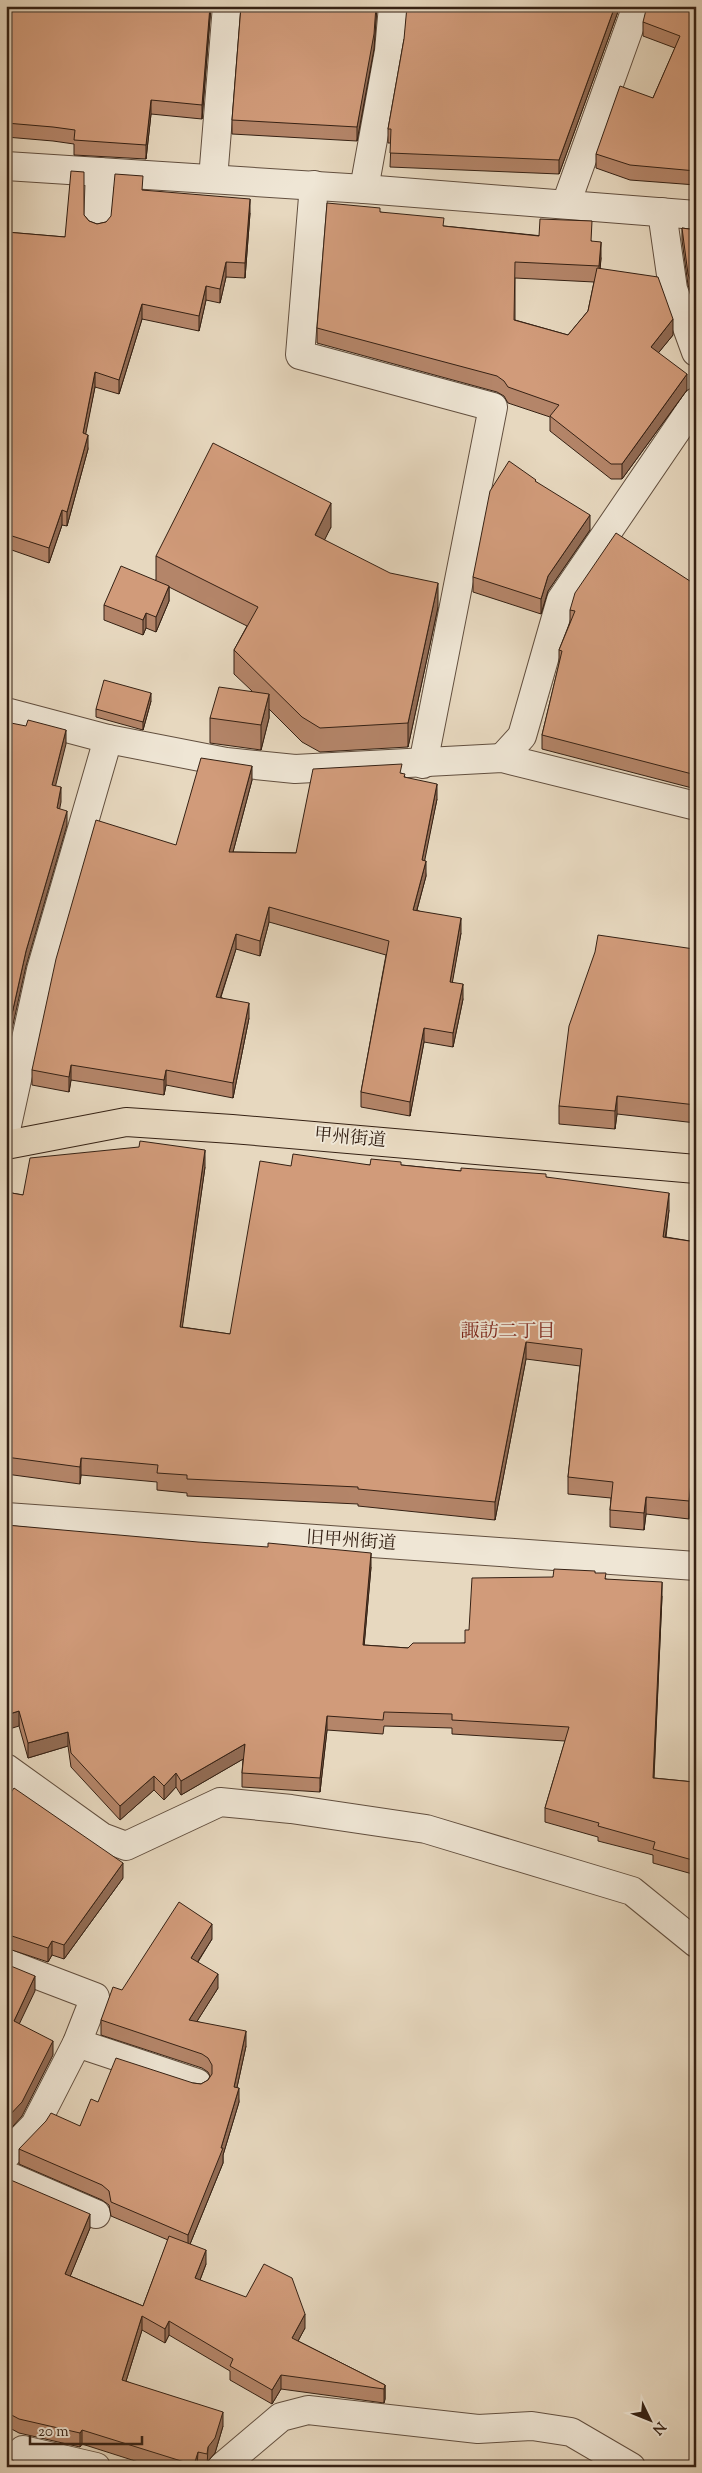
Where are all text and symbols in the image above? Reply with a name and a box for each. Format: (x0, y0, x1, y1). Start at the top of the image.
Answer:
street label: 甲州街道 (313, 1123, 387, 1155)
district label: 諏訪二丁目 (460, 1319, 556, 1346)
street label: 旧甲州街道 (305, 1526, 397, 1558)
north arrow (624, 2396, 674, 2446)
scale bar (30, 2413, 142, 2445)
text: N (647, 2417, 669, 2438)
text: 20 m (38, 2422, 69, 2443)

